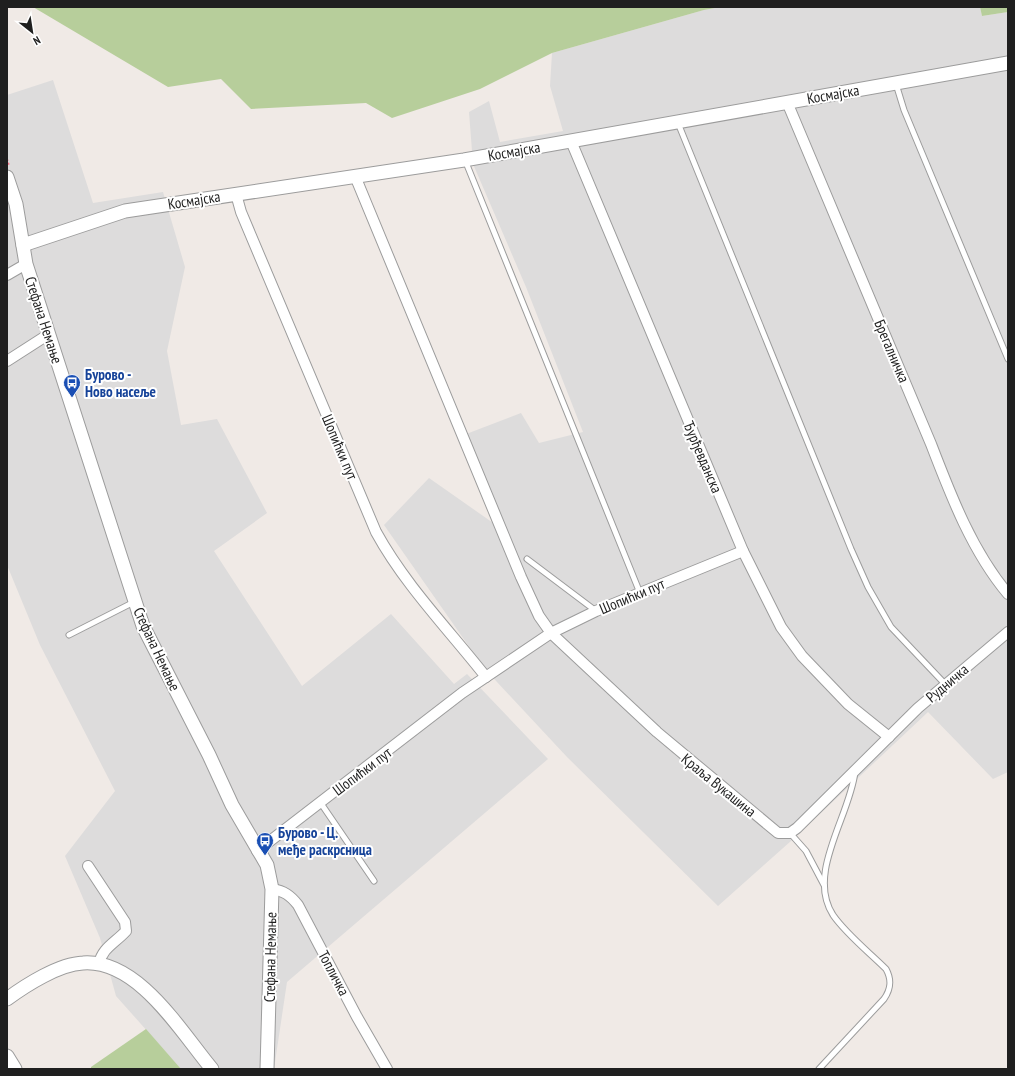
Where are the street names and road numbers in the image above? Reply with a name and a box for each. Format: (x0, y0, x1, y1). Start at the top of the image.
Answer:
street label: Космајска (805, 80, 861, 108)
street label: Космајска (486, 137, 542, 165)
street label: Космајска (166, 186, 222, 214)
street label: Стефана Немање (21, 274, 67, 366)
street label: Брегалничка (870, 317, 914, 385)
street label: Шопићки пут (318, 411, 362, 483)
street label: Ђурђевданска (679, 418, 727, 496)
street label: Шопићки пут (596, 574, 668, 618)
street label: Стефана Немање (129, 604, 185, 694)
street label: Рудничка (922, 660, 972, 706)
street label: Шопићки пут (329, 742, 396, 799)
street label: Краља Вукашина (678, 749, 760, 821)
street label: Стефана Немање (260, 912, 280, 1002)
street label: Топличка (314, 947, 354, 999)

